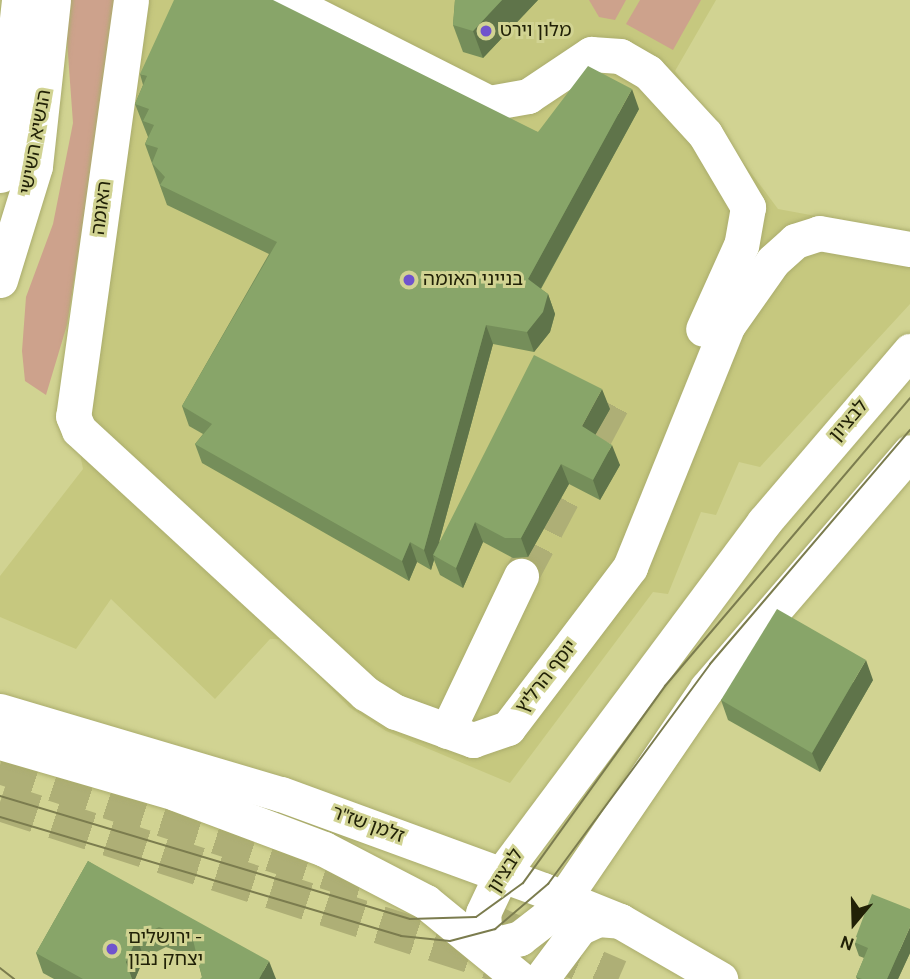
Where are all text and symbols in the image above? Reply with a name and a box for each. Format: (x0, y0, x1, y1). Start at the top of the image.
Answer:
place label: מלון וירט (500, 20, 571, 42)
marker: מלון וירט (478, 23, 494, 39)
street label: הנשיא השישי (16, 88, 56, 196)
street label: האומה (87, 180, 117, 236)
place label: בנייני האומה (423, 269, 523, 291)
marker: בנייני האומה (401, 272, 417, 288)
street label: לבציון (825, 395, 873, 447)
street label: יוסף הרליץ (511, 636, 583, 718)
street label: זלמן שז"ר (329, 801, 407, 849)
street label: לבציון (483, 845, 529, 897)
north arrow (819, 888, 889, 958)
place label: ירושלים - יצחק נבון (128, 927, 203, 971)
text: N (837, 930, 857, 955)
marker: ירושלים - יצחק נבון (102, 939, 122, 959)

